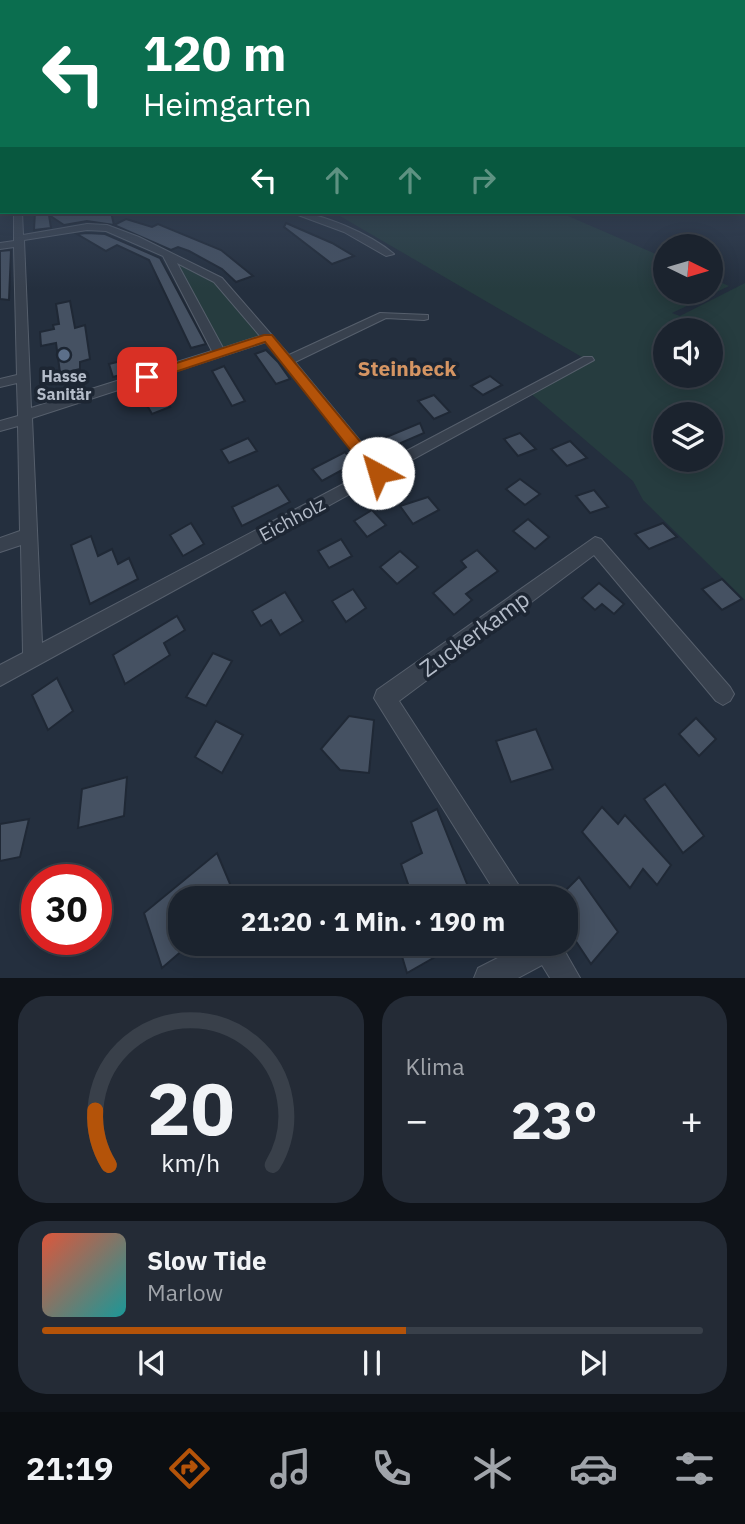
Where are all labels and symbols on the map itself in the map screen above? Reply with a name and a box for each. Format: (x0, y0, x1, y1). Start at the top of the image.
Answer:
north arrow (653, 234, 723, 304)
marker: Hasse Sanitär (56, 347, 72, 363)
pin (117, 347, 177, 407)
district label: Steinbeck (358, 354, 457, 382)
place label: Hasse Sanitär (37, 366, 92, 404)
position arrow (341, 436, 415, 510)
street label: Eichholz (255, 492, 329, 546)
street label: Zuckerkamp (413, 583, 535, 683)
speed limit sign: 30 (21, 864, 112, 955)

